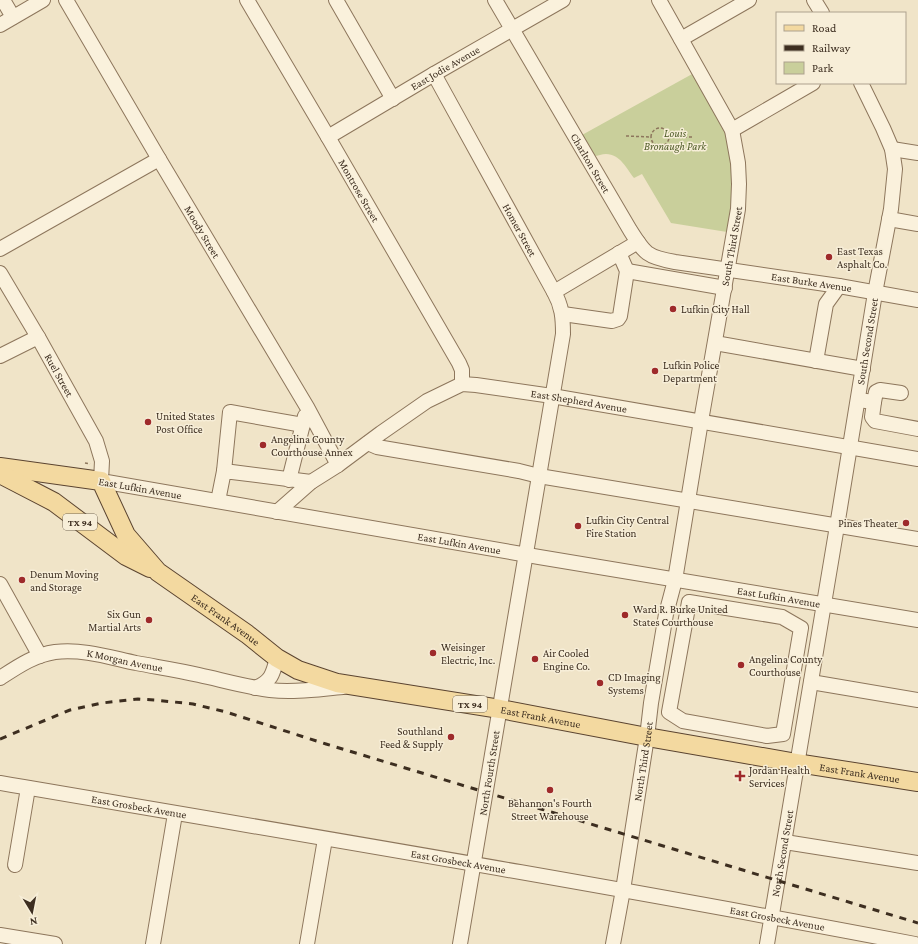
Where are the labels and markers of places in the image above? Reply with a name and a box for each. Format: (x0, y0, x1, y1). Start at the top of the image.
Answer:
place label: East Texas Asphalt Co. (837, 245, 887, 271)
marker: East Texas Asphalt Co. (824, 252, 834, 262)
place label: Lufkin City Hall (681, 303, 750, 316)
marker: Lufkin City Hall (668, 304, 678, 314)
place label: Lufkin Police Department (663, 359, 720, 385)
marker: Lufkin Police Department (650, 366, 660, 376)
place label: United States Post Office (156, 410, 215, 435)
marker: United States Post Office (143, 417, 153, 427)
place label: Angelina County Courthouse Annex (271, 433, 353, 458)
marker: Angelina County Courthouse Annex (258, 440, 268, 450)
place label: Lufkin City Central Fire Station (586, 514, 669, 539)
place label: Pines Theater (838, 517, 898, 529)
marker: Pines Theater (901, 518, 911, 528)
marker: Lufkin City Central Fire Station (573, 521, 583, 531)
place label: Denum Moving and Storage (30, 568, 99, 594)
marker: Denum Moving and Storage (17, 575, 27, 585)
place label: Ward R. Burke United States Courthouse (633, 603, 728, 628)
place label: Six Gun Martial Arts (88, 608, 141, 633)
marker: Ward R. Burke United States Courthouse (620, 610, 630, 620)
marker: Six Gun Martial Arts (144, 615, 154, 625)
place label: Weisinger Electric, Inc. (441, 641, 495, 667)
place label: Air Cooled Engine Co. (543, 647, 590, 673)
marker: Weisinger Electric, Inc. (428, 648, 438, 658)
place label: Angelina County Courthouse (749, 653, 823, 678)
marker: Air Cooled Engine Co. (530, 654, 540, 664)
marker: Angelina County Courthouse (736, 660, 746, 670)
place label: CD Imaging Systems (608, 671, 661, 697)
marker: CD Imaging Systems (595, 678, 605, 688)
place label: Southland Feed & Supply (380, 725, 444, 751)
marker: Southland Feed & Supply (446, 732, 456, 742)
place label: Jordan Health Services (748, 764, 810, 789)
marker: Jordan Health Services (734, 770, 746, 782)
marker: Behannon's Fourth Street Warehouse (545, 785, 555, 795)
place label: Behannon's Fourth Street Warehouse (508, 797, 592, 822)

